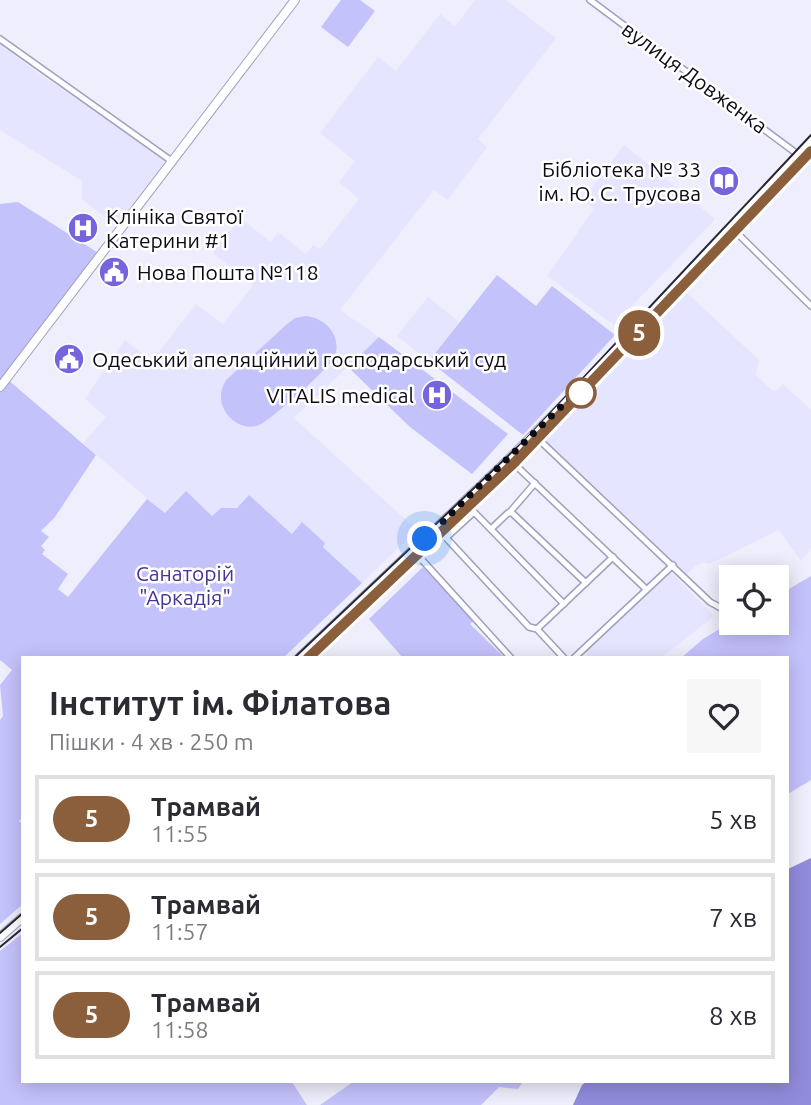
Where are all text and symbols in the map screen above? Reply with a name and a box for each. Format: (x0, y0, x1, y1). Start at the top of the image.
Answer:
street label: вулиця Довженка (618, 16, 772, 138)
place label: Бібліотека № 33 ім. Ю. С. Трусова (539, 157, 701, 205)
library icon: Бібліотека № 33 ім. Ю. С. Трусова (707, 164, 741, 198)
place label: Клініка Святої Катерини #1 (106, 204, 244, 252)
hospital icon: Клініка Святої Катерини #1 (66, 211, 100, 245)
public building icon: Нова Пошта №118 (97, 255, 131, 289)
place label: Нова Пошта №118 (137, 260, 318, 284)
line badge: 5 (616, 310, 662, 356)
text: 5 (632, 319, 646, 346)
public building icon: Одеський апеляційний господарський суд (52, 342, 86, 376)
place label: Одеський апеляційний господарський суд (92, 347, 506, 371)
hospital icon: VITALIS medical (420, 378, 454, 412)
unlabelled marker (566, 378, 596, 408)
place label: VITALIS medical (266, 383, 414, 407)
your location (407, 521, 442, 556)
park label: Санаторій "Аркадія" (136, 561, 234, 609)
map controls (719, 565, 789, 635)
button: locate (719, 565, 789, 635)
button: heart (687, 679, 761, 753)
text: Інститут ім. Філатова (49, 684, 391, 721)
text: Пішки · 4 хв · 250 m (49, 729, 254, 754)
text: Трамвай (151, 792, 261, 821)
text: 5 (85, 805, 98, 832)
text: 5 хв (709, 805, 757, 834)
text: 11:55 (151, 821, 209, 846)
text: Трамвай (151, 890, 261, 919)
text: 5 (85, 903, 98, 930)
text: 7 хв (709, 903, 757, 932)
text: 11:57 (151, 919, 209, 944)
text: Трамвай (151, 988, 261, 1017)
text: 5 (85, 1001, 98, 1028)
text: 8 хв (709, 1001, 757, 1030)
text: 11:58 (151, 1017, 209, 1042)

